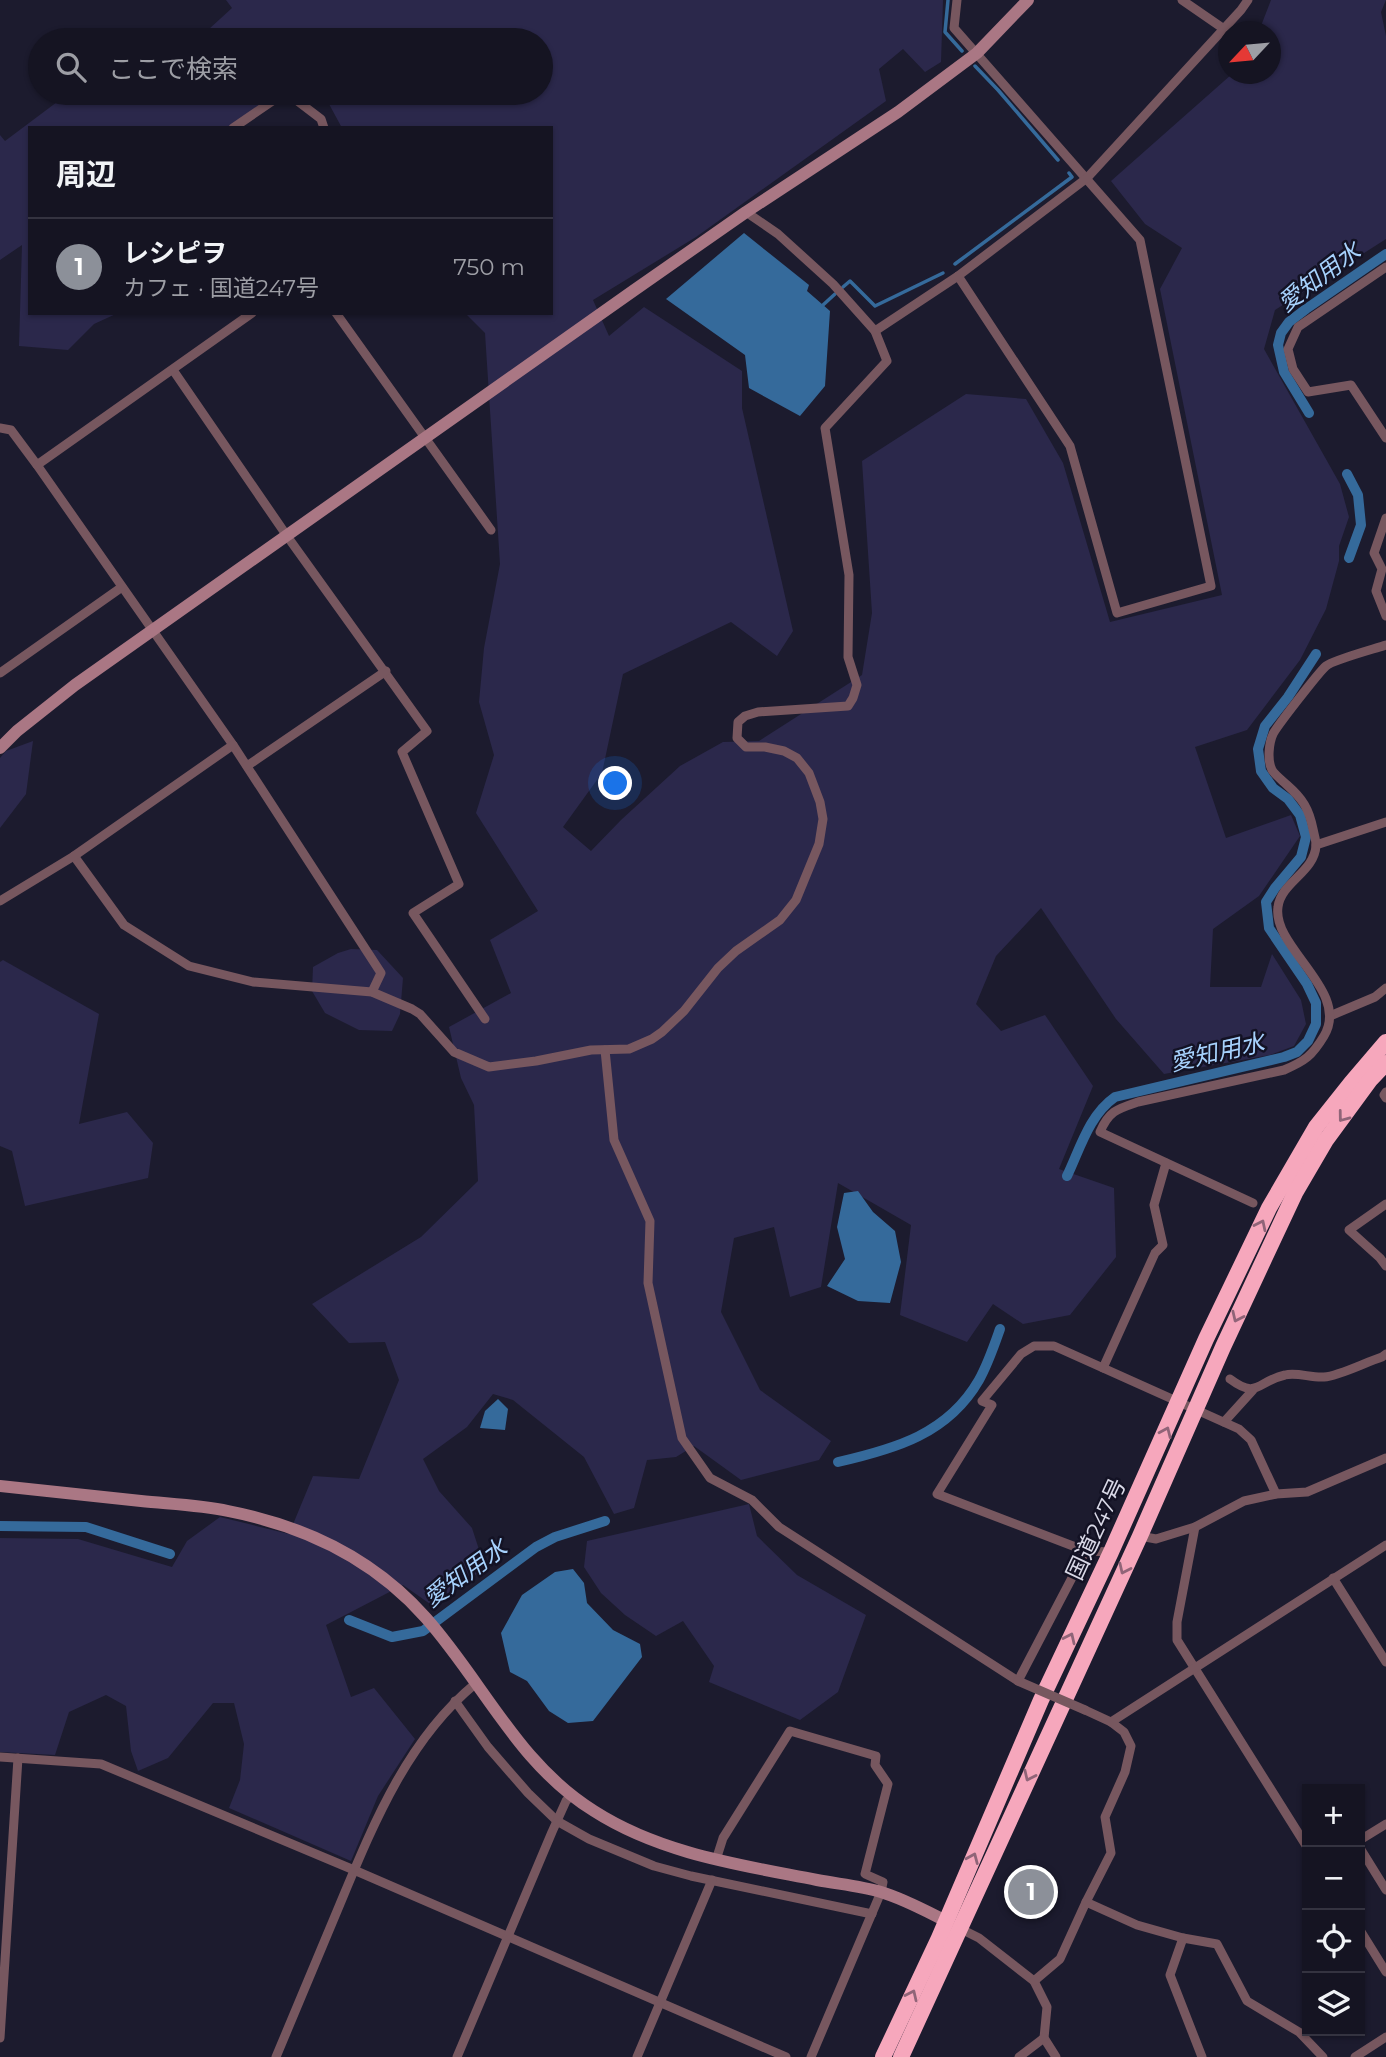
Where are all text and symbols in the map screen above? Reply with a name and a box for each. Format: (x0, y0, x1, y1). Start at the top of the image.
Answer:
north arrow (1218, 21, 1281, 84)
search box (28, 28, 553, 105)
icon: search (52, 48, 90, 86)
text: ここで検索 (108, 53, 238, 85)
text: 周辺 (56, 156, 116, 193)
water label: 愛知用水 (1272, 235, 1368, 317)
text: レシピヲ (123, 237, 227, 269)
text: 1 (74, 253, 84, 281)
text: 750 m (453, 253, 525, 281)
text: カフェ · 国道247号 (123, 274, 319, 302)
your location (598, 766, 632, 800)
water label: 愛知用水 (1167, 1026, 1270, 1077)
one-way arrow (1339, 1109, 1352, 1121)
one-way arrow (1252, 1220, 1266, 1232)
one-way arrow (1231, 1310, 1245, 1322)
one-way arrow (1158, 1427, 1172, 1439)
street label: 国道247号 (1060, 1474, 1132, 1584)
water label: 愛知用水 (418, 1531, 515, 1613)
one-way arrow (1118, 1562, 1132, 1575)
one-way arrow (1062, 1633, 1076, 1646)
one-way arrow (1023, 1769, 1037, 1781)
map controls (1302, 1784, 1365, 2036)
button: + (1302, 1784, 1365, 1847)
button: − (1302, 1847, 1365, 1910)
one-way arrow (965, 1853, 979, 1865)
pin: 1 (1008, 1866, 1054, 1918)
button: locate (1302, 1910, 1365, 1973)
button: layers (1302, 1973, 1365, 2036)
one-way arrow (904, 1990, 918, 2002)

